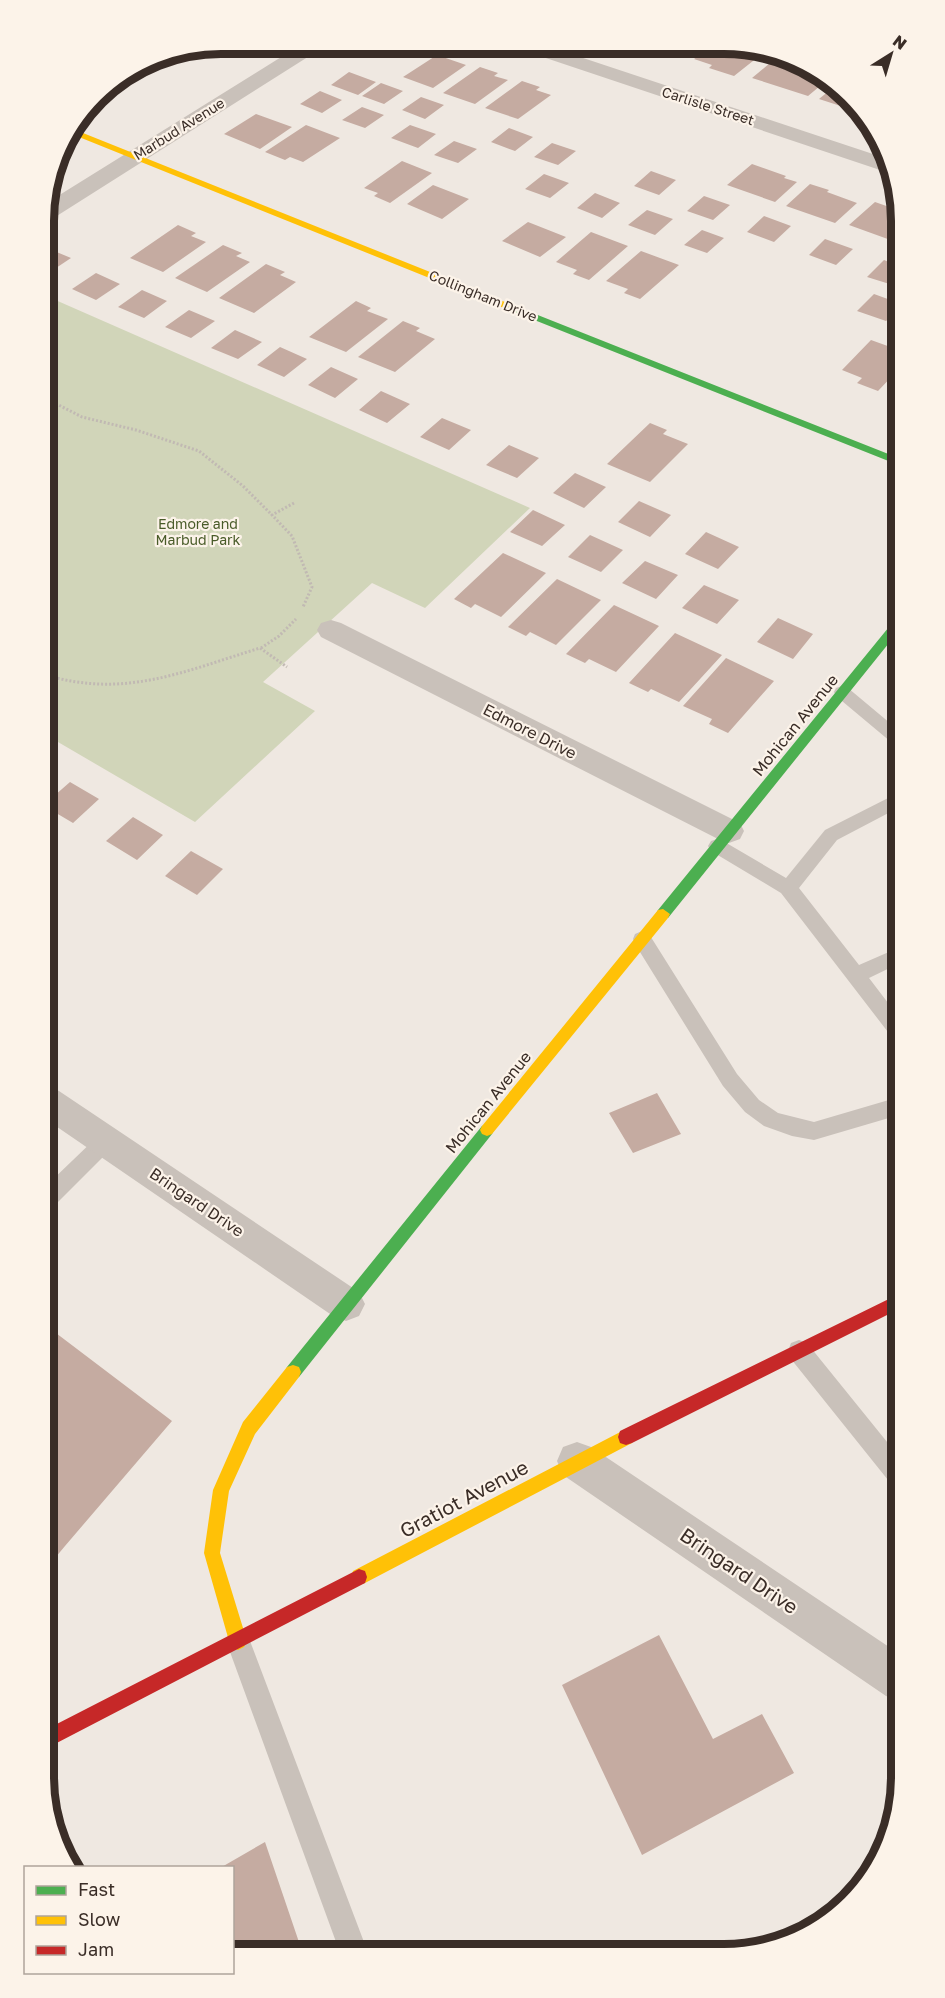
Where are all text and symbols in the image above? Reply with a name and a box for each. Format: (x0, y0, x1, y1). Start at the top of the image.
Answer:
north arrow (861, 24, 921, 84)
text: N (889, 30, 911, 54)
street label: Carlisle Street (660, 83, 756, 128)
street label: Marbud Avenue (130, 94, 227, 163)
street label: Collingham Drive (427, 266, 540, 325)
park label: Edmore and Marbud Park (156, 515, 241, 548)
street label: Mohican Avenue (748, 670, 842, 780)
street label: Edmore Drive (480, 699, 580, 763)
street label: Mohican Avenue (441, 1047, 535, 1157)
street label: Bringard Drive (146, 1163, 248, 1241)
street label: Gratiot Avenue (395, 1454, 532, 1542)
street label: Bringard Drive (676, 1522, 803, 1618)
legend (24, 1866, 234, 1974)
text: Fast (78, 1878, 115, 1900)
text: Slow (78, 1908, 121, 1930)
text: Jam (78, 1938, 114, 1960)

